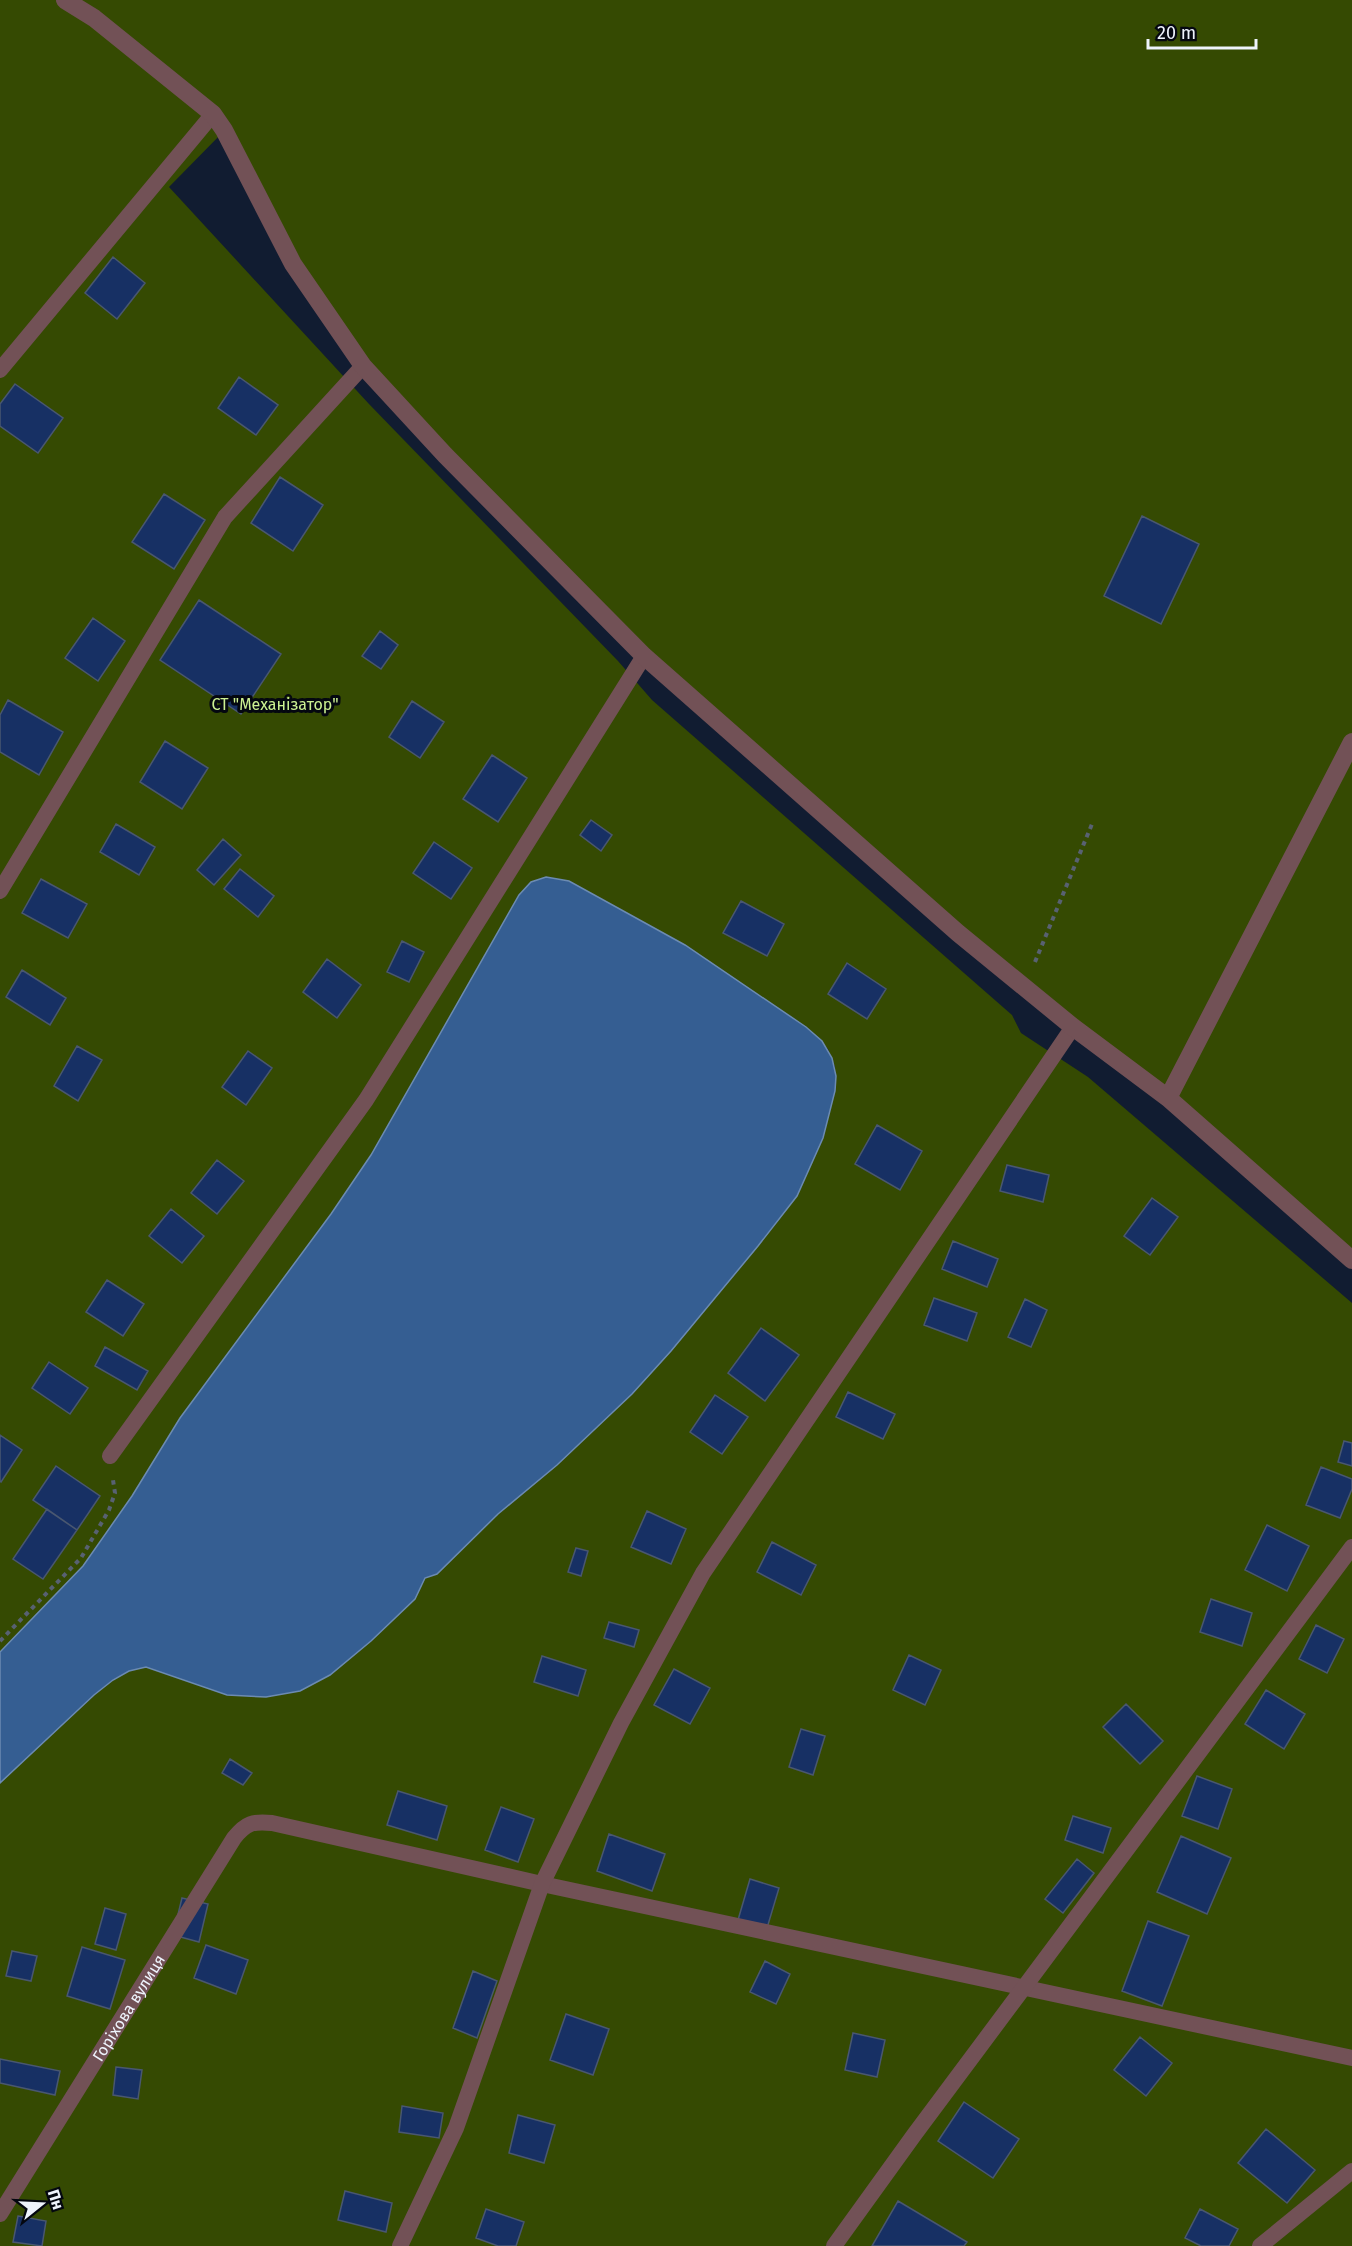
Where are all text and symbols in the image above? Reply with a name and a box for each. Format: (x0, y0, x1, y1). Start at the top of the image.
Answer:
scale bar (1148, 12, 1256, 50)
text: 20 m (1157, 22, 1196, 44)
park label: СТ "Механізатор" (211, 695, 339, 714)
street label: Горіхова вулиця (88, 1951, 169, 2065)
north arrow (12, 2174, 72, 2234)
text: Пн (44, 2187, 68, 2212)

